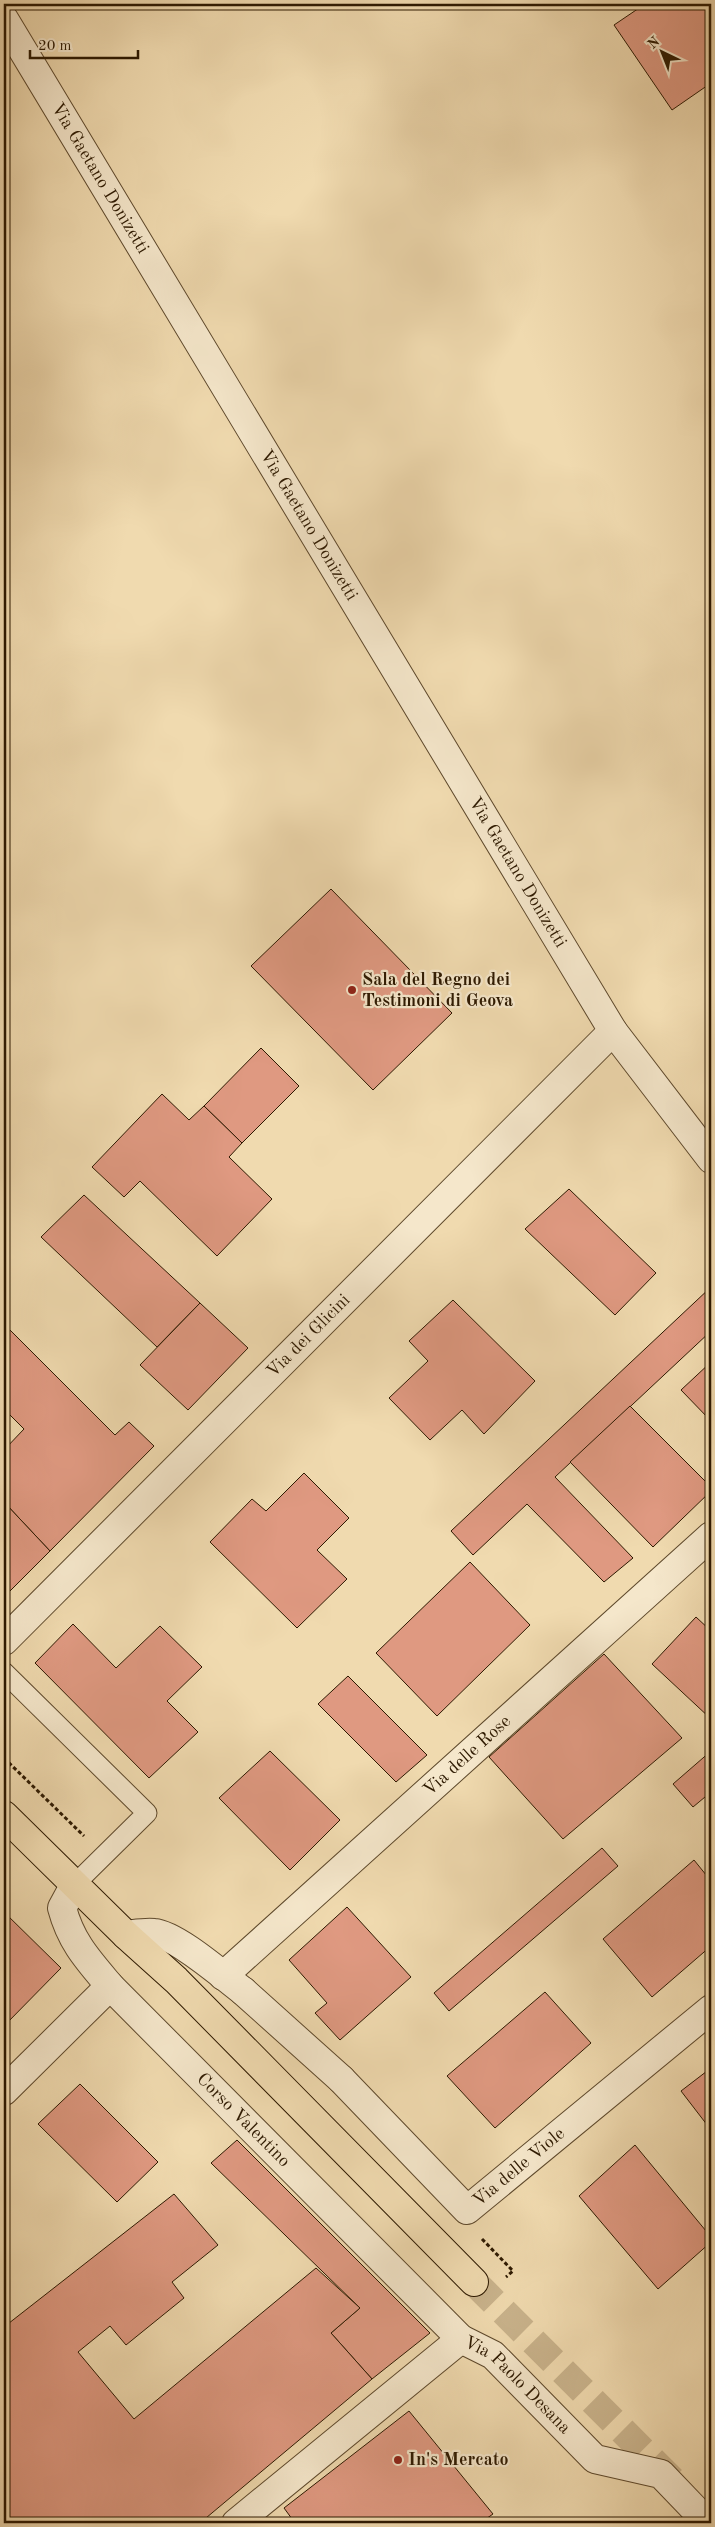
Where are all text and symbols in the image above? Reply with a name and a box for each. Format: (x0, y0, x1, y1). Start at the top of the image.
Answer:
scale bar (30, 28, 138, 60)
north arrow (638, 28, 688, 78)
text: N (645, 34, 663, 52)
text: 20 m (38, 39, 72, 54)
street label: Via Gaetano Donizetti (48, 100, 152, 257)
street label: Via Gaetano Donizetti (257, 447, 361, 604)
street label: Via Gaetano Donizetti (465, 794, 570, 951)
place label: Sala del Regno dei Testimoni di Geova (362, 971, 513, 1010)
marker: Sala del Regno dei Testimoni di Geova (346, 984, 358, 996)
street label: Via dei Glicini (263, 1291, 354, 1381)
street label: Via delle Rose (420, 1712, 514, 1799)
street label: Corso Valentino (193, 2070, 294, 2171)
street label: Via delle Viole (470, 2124, 568, 2210)
street label: Via Paolo Desana (461, 2333, 574, 2437)
place label: In's Mercato (408, 2451, 509, 2469)
marker: In's Mercato (392, 2454, 404, 2466)

